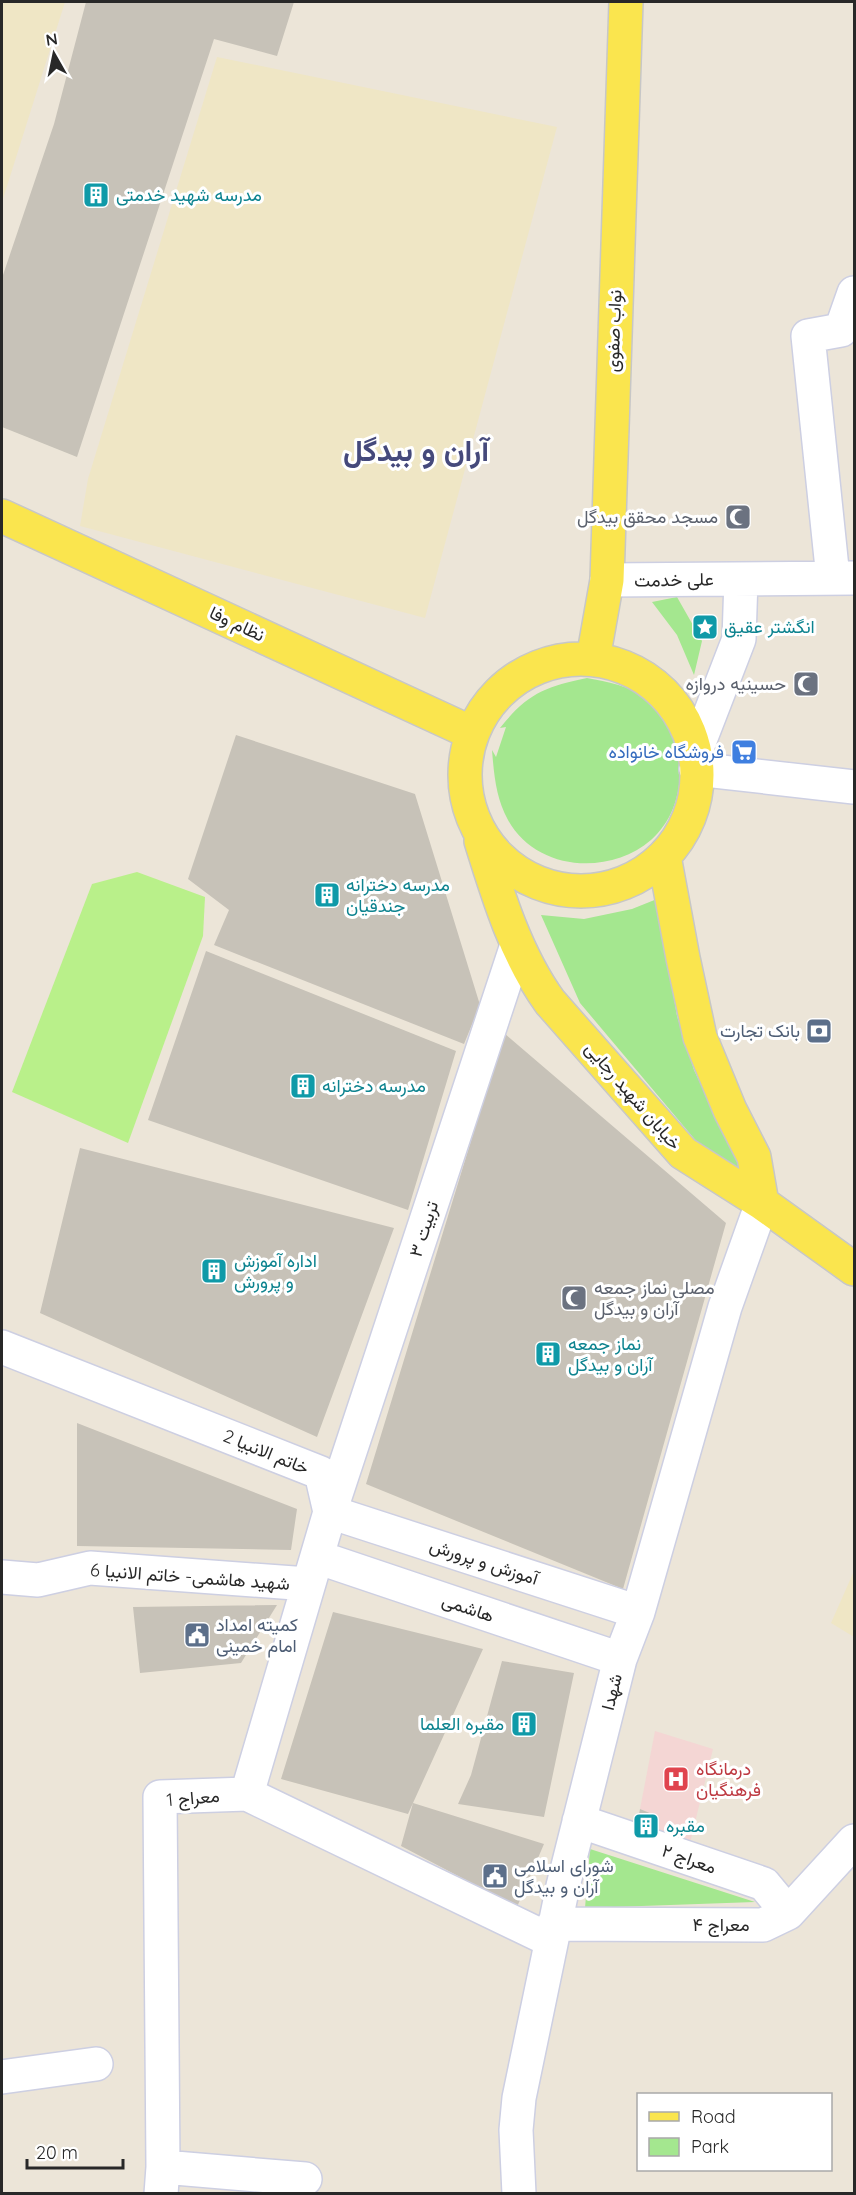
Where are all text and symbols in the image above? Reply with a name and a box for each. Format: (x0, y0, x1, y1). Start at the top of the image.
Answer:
north arrow (24, 24, 84, 84)
text: N (44, 28, 59, 50)
building icon: مدرسه شهید خدمتی (81, 180, 111, 210)
place label: مدرسه شهید خدمتی (116, 183, 262, 206)
street label: نواب صفوی (601, 289, 626, 373)
district label: آران و بیدگل (343, 431, 491, 469)
mosque icon: مسجد محقق بیدگل (723, 502, 753, 532)
place label: مسجد محقق بیدگل (577, 505, 718, 528)
street label: علی خدمت (634, 567, 714, 592)
street label: نظام وفا (205, 601, 269, 647)
place icon: انگشتر عقیق (690, 612, 720, 642)
place label: انگشتر عقیق (724, 615, 815, 638)
mosque icon: حسینیه دروازه (791, 669, 821, 699)
place label: حسینیه دروازه (686, 672, 786, 695)
supermarket icon: فروشگاه خانواده (729, 737, 759, 767)
place label: فروشگاه خانواده (609, 740, 724, 763)
place label: مدرسه دخترانه جندقیان (346, 873, 450, 917)
building icon: مدرسه دخترانه جندقیان (312, 880, 342, 910)
bank icon: بانک تجارت (804, 1016, 834, 1046)
place label: بانک تجارت (720, 1019, 800, 1042)
street label: خیابان شهید رجایی (580, 1037, 687, 1154)
building icon: مدرسه دخترانه (288, 1071, 318, 1101)
place label: مدرسه دخترانه (322, 1074, 426, 1097)
street label: تربیت ۳ (404, 1198, 443, 1260)
place label: اداره آموزش و پرورش (234, 1249, 317, 1294)
building icon: اداره آموزش و پرورش (199, 1256, 229, 1286)
place label: مصلی نماز جمعه آران و بیدگل (594, 1276, 715, 1320)
mosque icon: مصلی نماز جمعه آران و بیدگل (559, 1283, 589, 1313)
place label: نماز جمعه آران و بیدگل (568, 1332, 654, 1376)
building icon: نماز جمعه آران و بیدگل (533, 1339, 563, 1369)
street label: خاتم الانبیا 2 (220, 1424, 312, 1480)
street label: آموزش و پرورش (427, 1533, 543, 1591)
street label: شهید هاشمی- خاتم الانبیا 6 (89, 1558, 291, 1596)
street label: هاشمی (439, 1588, 497, 1627)
place label: کمیته امداد امام خمینی (216, 1613, 298, 1658)
public building icon: کمیته امداد امام خمینی (182, 1620, 212, 1650)
street label: شهدا (596, 1671, 627, 1713)
building icon: مقبره العلما (509, 1709, 539, 1739)
place label: مقبره العلما (420, 1712, 504, 1735)
place label: درمانگاه فرهنگیان (696, 1757, 761, 1801)
hospital icon: درمانگاه فرهنگیان (661, 1764, 691, 1794)
street label: معراج 1 (165, 1784, 221, 1812)
building icon: مقبره (631, 1811, 661, 1841)
place label: مقبره (666, 1814, 705, 1837)
street label: معراج ۲ (659, 1839, 719, 1879)
place label: شورای اسلامی آران و بیدگل (514, 1854, 614, 1898)
public building icon: شورای اسلامی آران و بیدگل (480, 1861, 510, 1891)
street label: معراج ۴ (692, 1913, 750, 1937)
legend (637, 2093, 832, 2171)
text: Road (691, 2105, 736, 2128)
scale bar (27, 2132, 123, 2170)
text: Park (691, 2135, 729, 2158)
text: 20 m (36, 2141, 78, 2164)

